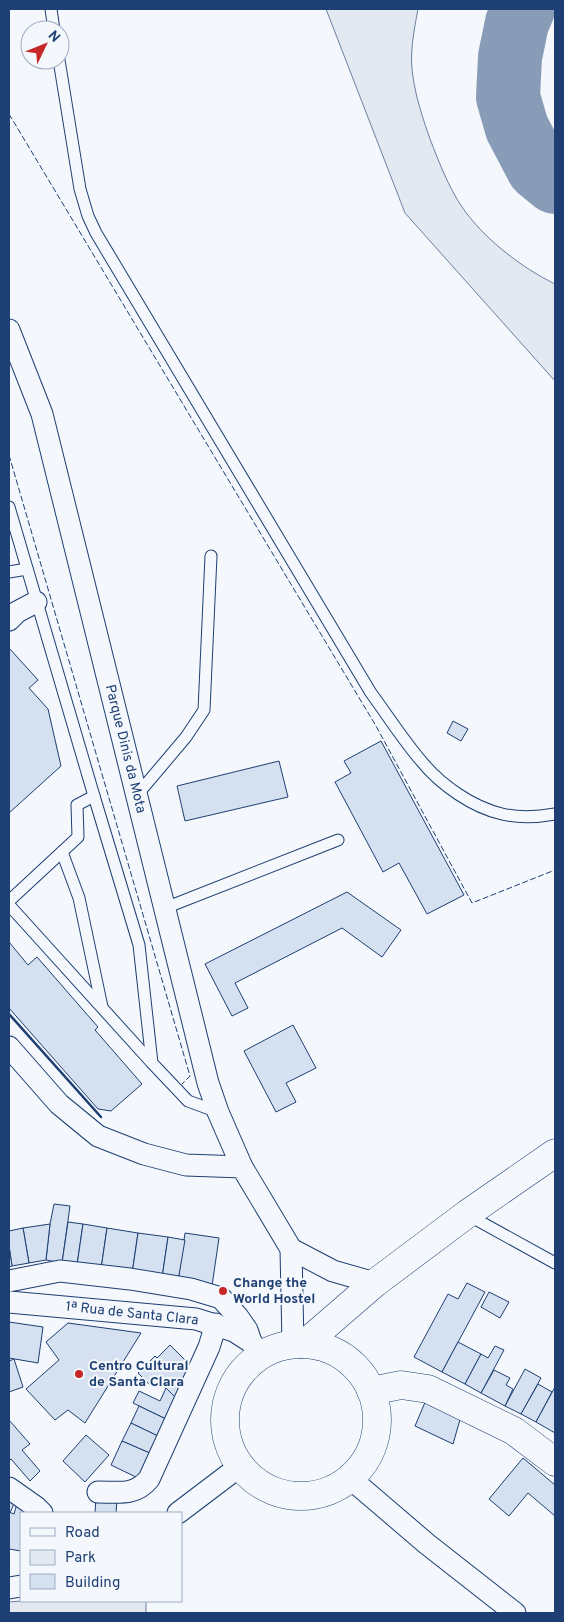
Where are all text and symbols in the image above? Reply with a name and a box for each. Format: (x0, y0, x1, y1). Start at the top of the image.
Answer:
north arrow (20, 20, 70, 70)
text: N (44, 28, 63, 47)
street label: Parque Dinis da Mota (101, 683, 149, 815)
place label: Change the World Hostel (233, 1275, 315, 1308)
marker: Change the World Hostel (217, 1285, 229, 1297)
street label: 1ª Rua de Santa Clara (65, 1299, 199, 1329)
place label: Centro Cultural de Santa Clara (89, 1358, 188, 1391)
marker: Centro Cultural de Santa Clara (73, 1368, 85, 1380)
legend (20, 1512, 182, 1602)
text: Road (65, 1524, 100, 1543)
text: Park (65, 1549, 96, 1568)
text: Building (65, 1574, 120, 1593)

